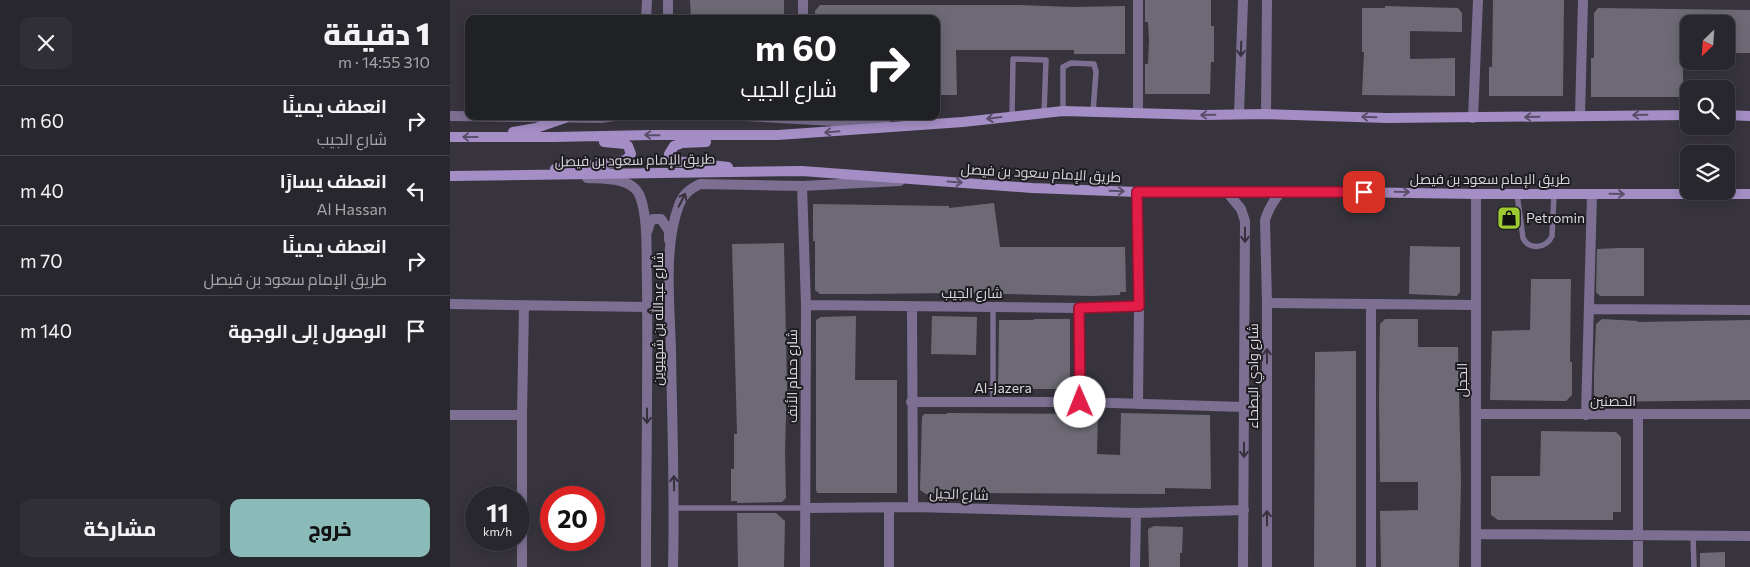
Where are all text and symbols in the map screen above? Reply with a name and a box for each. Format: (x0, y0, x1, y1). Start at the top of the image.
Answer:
text: 1 دقيقة (323, 14, 430, 51)
north arrow (1680, 15, 1735, 70)
map controls (1680, 15, 1735, 200)
button: close (20, 17, 72, 69)
text: 60 m (755, 25, 837, 68)
icon: right (855, 35, 920, 100)
one-way arrow (1236, 40, 1246, 56)
text: 310 m · 14:55 (338, 52, 430, 71)
text: شارع الجيب (740, 75, 837, 102)
button: search (1680, 80, 1735, 135)
text: انعطف يمينًا (282, 94, 387, 117)
icon: right (402, 107, 430, 135)
text: 60 m (20, 109, 64, 132)
one-way arrow (1200, 110, 1216, 120)
one-way arrow (1632, 110, 1648, 120)
one-way arrow (1524, 112, 1540, 122)
one-way arrow (986, 113, 1002, 123)
one-way arrow (1361, 113, 1377, 122)
one-way arrow (824, 127, 840, 137)
text: شارع الجيب (317, 129, 387, 148)
one-way arrow (644, 130, 660, 140)
one-way arrow (462, 132, 478, 142)
button: layers (1680, 145, 1735, 200)
street label: طريق الإمام سعود بن فيصل (555, 150, 715, 171)
street label: طريق الإمام سعود بن فيصل (960, 160, 1122, 187)
text: انعطف يسارًا (280, 169, 387, 192)
street label: طريق الإمام سعود بن فيصل (1410, 170, 1570, 189)
pin (1343, 171, 1385, 213)
icon: left (402, 177, 430, 205)
one-way arrow (947, 178, 963, 187)
icon: arrive (1350, 178, 1378, 206)
text: 40 m (20, 179, 64, 202)
one-way arrow (1109, 186, 1125, 196)
one-way arrow (1394, 188, 1410, 197)
one-way arrow (1609, 189, 1625, 199)
one-way arrow (677, 193, 687, 208)
text: Al Hassan (316, 199, 387, 218)
shop icon: Petromin (1496, 205, 1522, 231)
place label: Petromin (1526, 209, 1585, 226)
one-way arrow (1240, 226, 1250, 243)
text: انعطف يمينًا (282, 234, 387, 257)
icon: right (402, 247, 430, 275)
text: 70 m (20, 249, 63, 272)
street label: شارع عبدالله بن شهيوين (649, 252, 667, 386)
text: طريق الإمام سعود بن فيصل (203, 269, 387, 288)
street label: شارع الجيب (941, 284, 1003, 302)
icon: arrive (402, 317, 430, 345)
text: 140 m (20, 319, 72, 342)
text: الوصول إلى الوجهة (228, 319, 387, 342)
street label: شارع وادي البطحاء (1244, 323, 1265, 429)
street label: شارع حمام الأنف (783, 329, 802, 423)
one-way arrow (1262, 348, 1272, 364)
street label: الحجل (1453, 363, 1470, 397)
position arrow (1053, 375, 1105, 427)
street label: Al-Jazera (974, 379, 1032, 396)
street label: الحصنين (1590, 392, 1636, 409)
one-way arrow (642, 408, 652, 424)
one-way arrow (1239, 442, 1249, 458)
one-way arrow (669, 476, 679, 492)
street label: شارع الجيل (929, 484, 989, 504)
speed limit sign: 20 (540, 486, 605, 551)
text: 11 (486, 497, 509, 527)
button: مشاركة (20, 499, 220, 557)
button: خروج (230, 499, 430, 557)
one-way arrow (1262, 511, 1272, 527)
text: km/h (483, 524, 512, 538)

